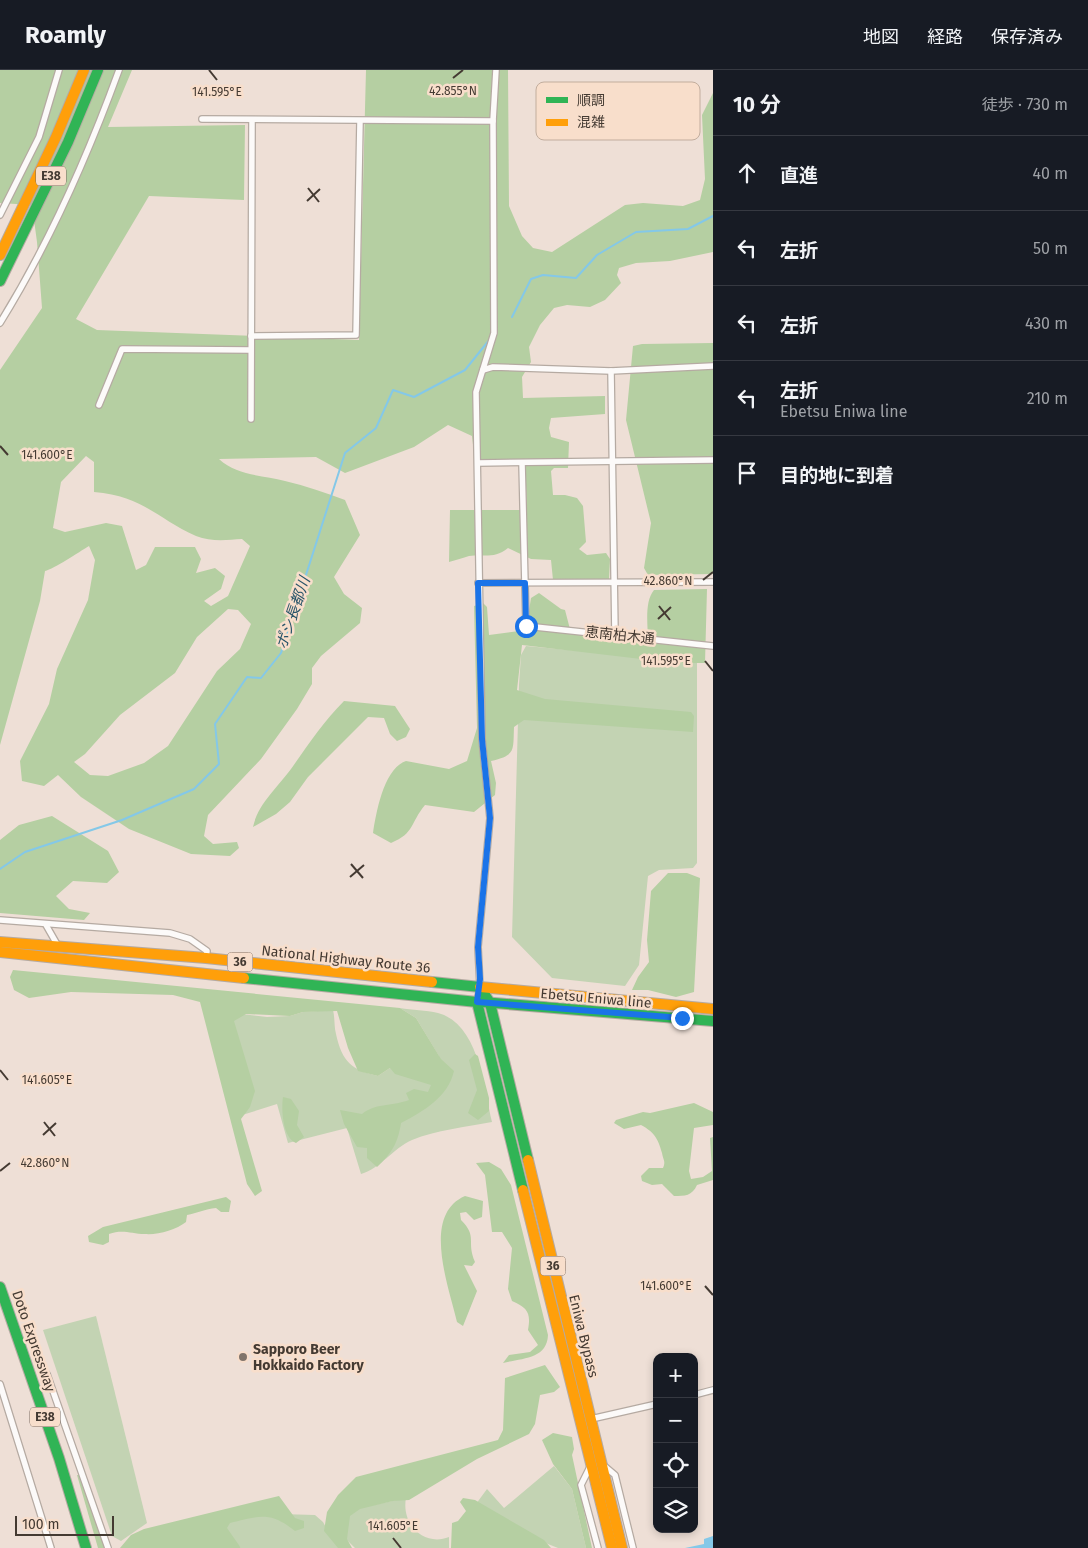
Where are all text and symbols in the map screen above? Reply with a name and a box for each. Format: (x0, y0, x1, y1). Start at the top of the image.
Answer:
text: Roamly (25, 21, 106, 49)
text: 地図 (863, 26, 899, 48)
text: 経路 (927, 26, 963, 48)
text: 保存済み (991, 26, 1063, 48)
legend (536, 82, 700, 140)
text: 42.855°N (429, 84, 477, 98)
text: 141.595°E (192, 85, 242, 99)
text: 順調 (577, 92, 605, 109)
text: 10 分 (733, 92, 781, 118)
text: 徒歩 · 730 m (982, 95, 1068, 114)
text: 混雑 (577, 114, 605, 131)
icon: ahead (733, 159, 761, 187)
text: 直進 (780, 164, 818, 187)
text: 40 m (1033, 164, 1068, 183)
road number: E38 (36, 166, 66, 185)
icon: left (733, 234, 761, 262)
text: 左折 (780, 239, 818, 262)
text: 50 m (1033, 239, 1068, 258)
icon: left (733, 309, 761, 337)
text: 左折 (780, 314, 818, 337)
text: 430 m (1025, 314, 1068, 333)
text: 左折 (780, 379, 818, 402)
icon: left (733, 384, 761, 412)
text: 210 m (1027, 389, 1068, 408)
text: Ebetsu Eniwa line (780, 402, 907, 421)
text: 141.600°E (21, 448, 73, 462)
icon: arrive (733, 459, 761, 487)
text: 目的地に到着 (780, 464, 894, 487)
water label: ポシ長都川 (272, 573, 314, 651)
text: 42.860°N (643, 574, 693, 588)
route start (515, 615, 538, 638)
street label: 恵南柏木通 (584, 623, 656, 648)
text: 141.595°E (641, 654, 691, 668)
street label: National Highway Route 36 (261, 942, 431, 977)
road number: 36 (228, 952, 252, 972)
street label: Ebetsu Eniwa line (540, 985, 652, 1012)
route end (671, 1007, 694, 1030)
text: 141.605°E (22, 1073, 72, 1087)
text: 42.860°N (20, 1156, 70, 1170)
road number: 36 (540, 1256, 566, 1276)
text: 141.600°E (640, 1279, 692, 1293)
street label: Doto Expressway (8, 1288, 59, 1394)
street label: Eniwa Bypass (565, 1293, 602, 1380)
place label: Sapporo Beer Hokkaido Factory (253, 1341, 365, 1374)
marker: Sapporo Beer Hokkaido Factory (237, 1351, 249, 1363)
map controls (653, 1353, 698, 1533)
button: + (653, 1353, 698, 1398)
button: − (653, 1398, 698, 1443)
road number: E38 (30, 1408, 60, 1426)
button: locate (653, 1443, 698, 1488)
button: layers (653, 1488, 698, 1533)
scale bar (15, 1513, 114, 1536)
text: 100 m (22, 1516, 59, 1533)
text: 141.605°E (368, 1519, 418, 1533)

